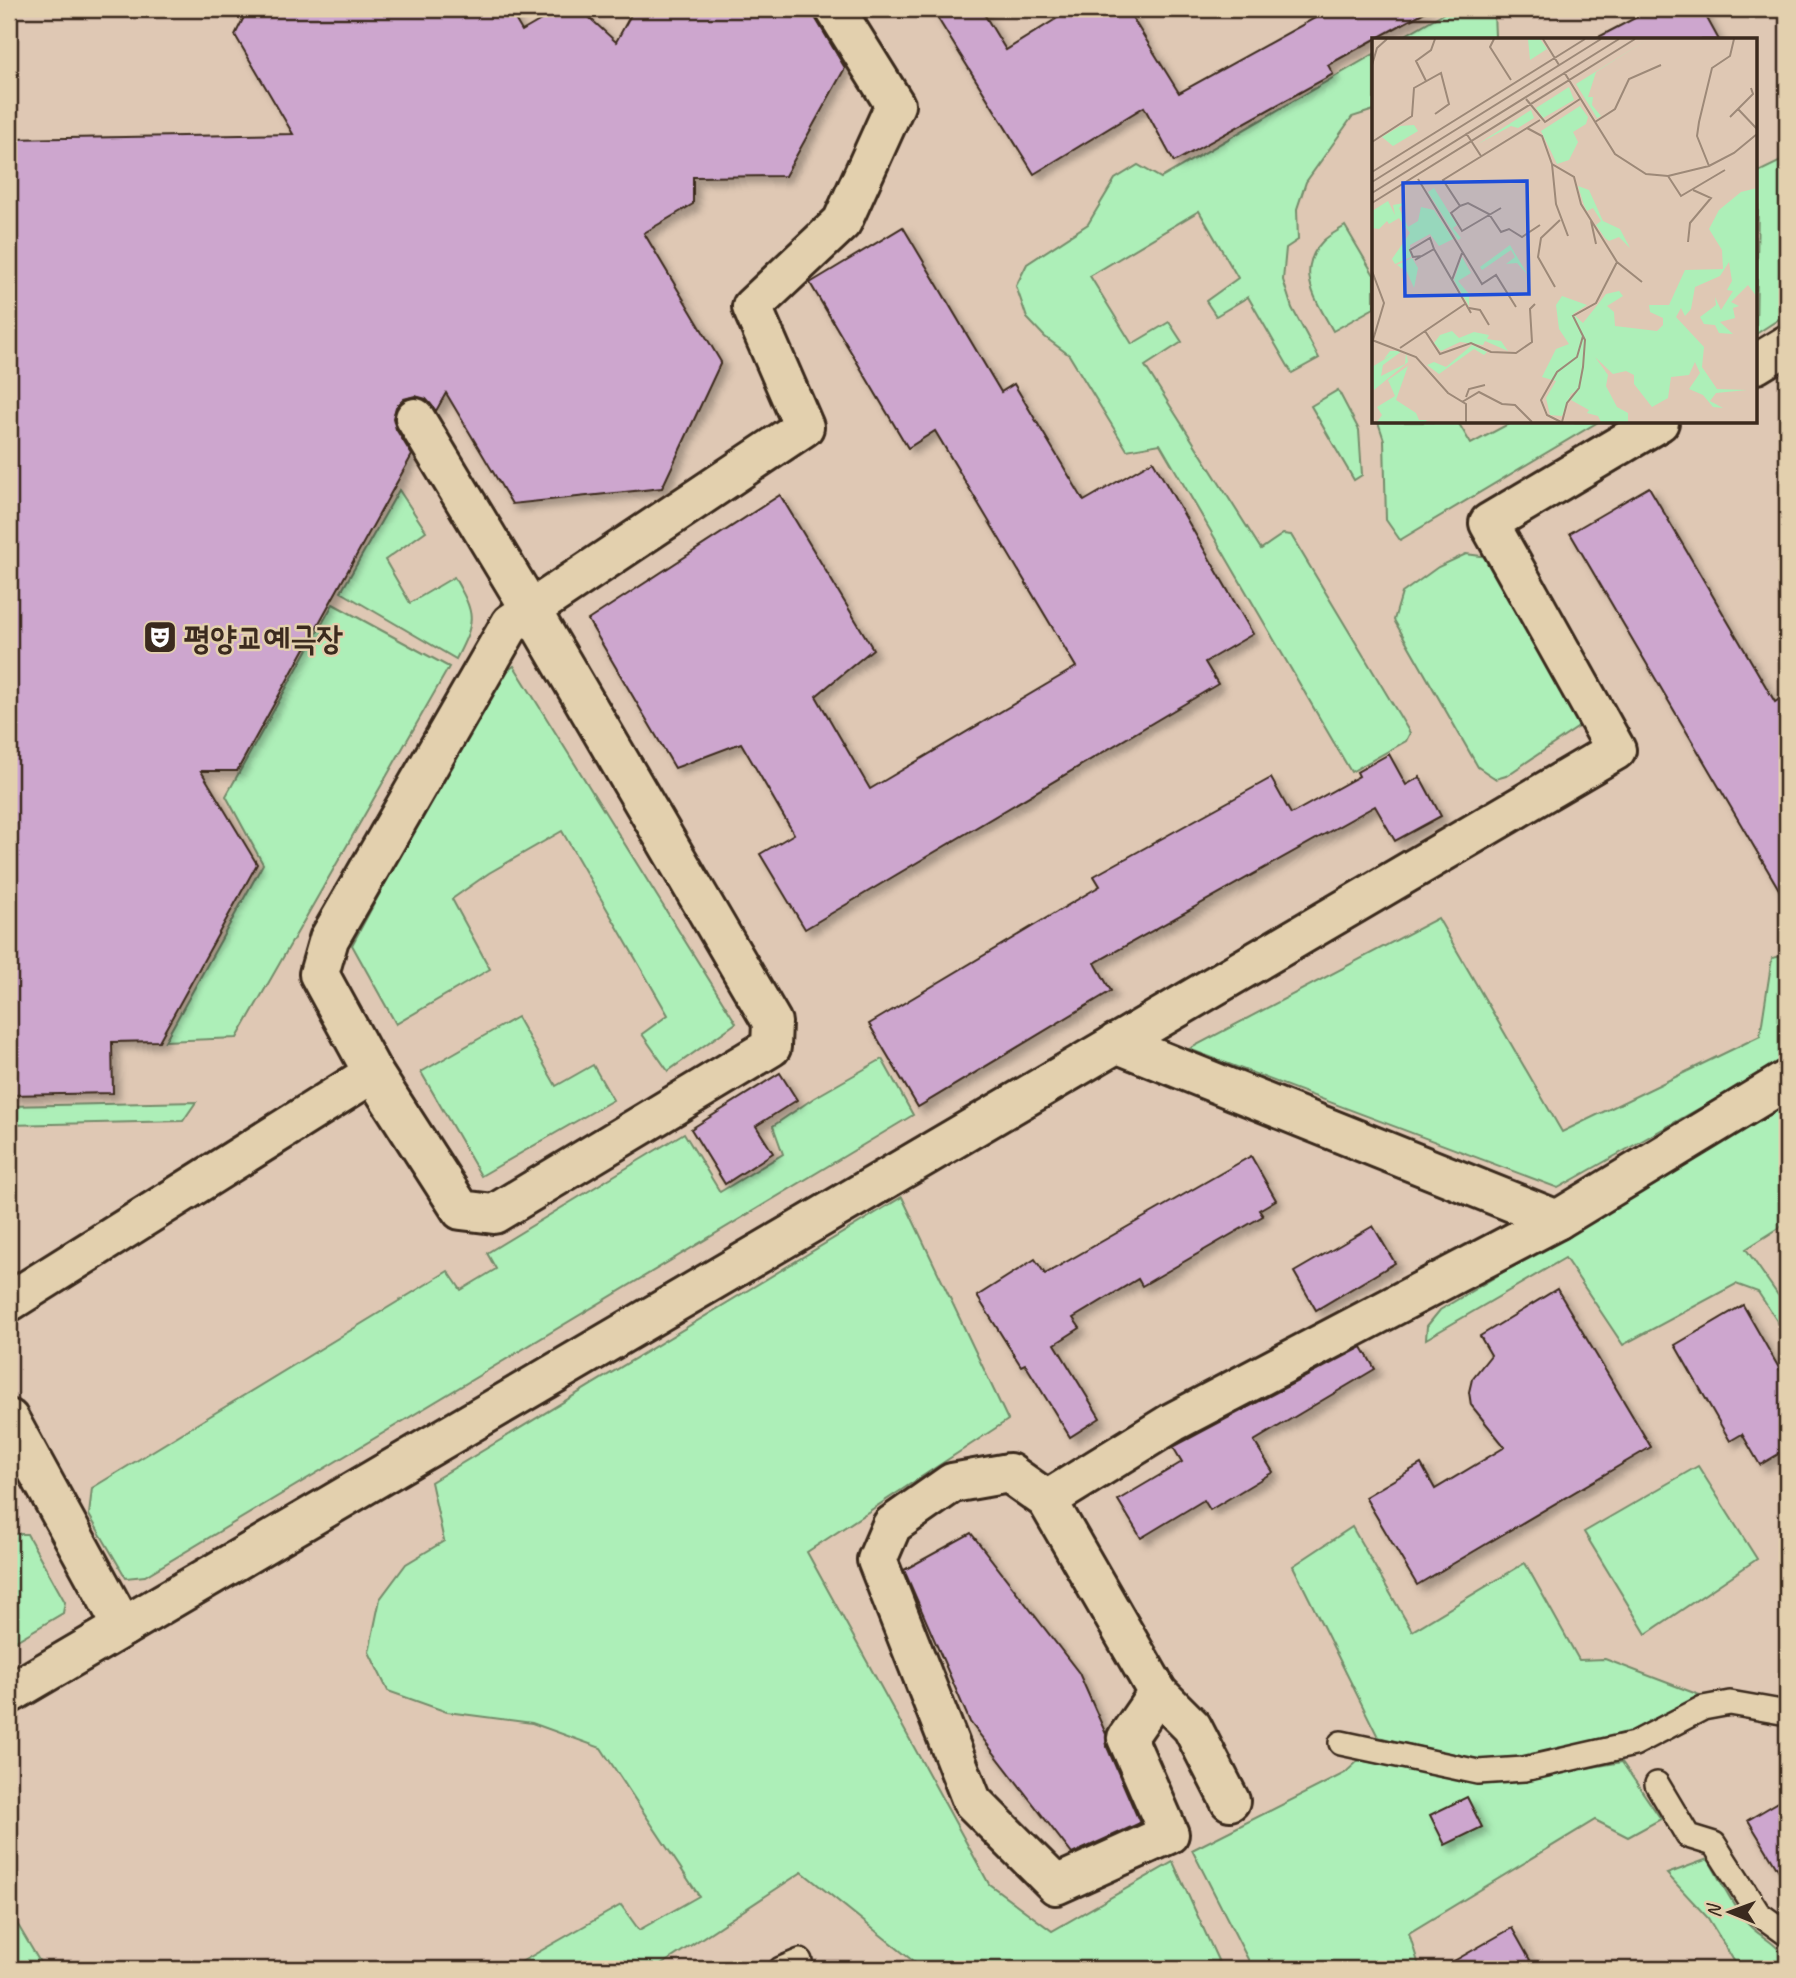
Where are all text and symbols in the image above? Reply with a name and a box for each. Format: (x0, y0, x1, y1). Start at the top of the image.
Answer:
inset map (1372, 38, 1758, 424)
place label: 평양교예극장 (184, 617, 343, 659)
theatre icon: 평양교예극장 (141, 618, 179, 656)
north arrow (1694, 1876, 1764, 1946)
text: N (1702, 1902, 1726, 1918)

